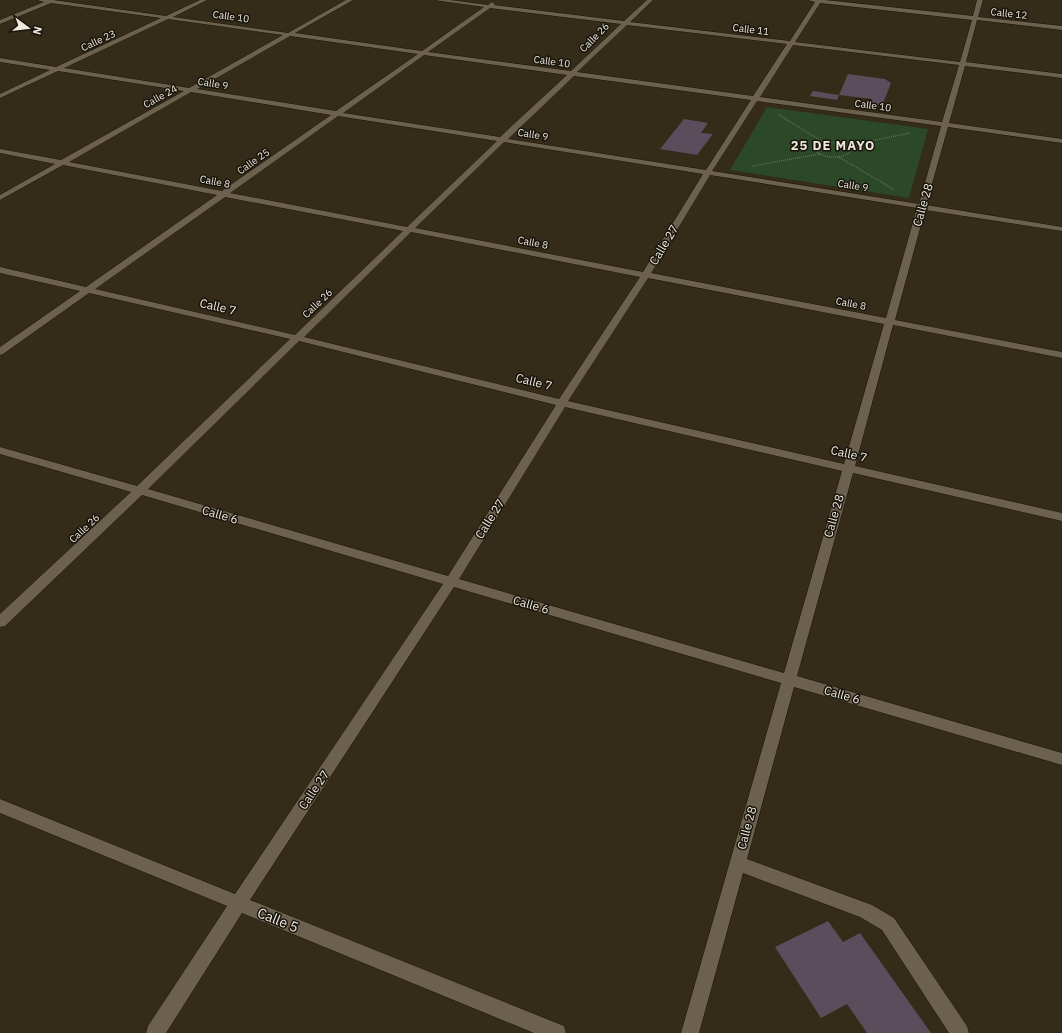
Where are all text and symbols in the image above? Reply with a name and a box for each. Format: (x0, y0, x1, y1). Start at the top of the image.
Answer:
street label: Calle 12 (990, 5, 1028, 22)
street label: Calle 10 (212, 7, 250, 25)
north arrow (8, 8, 48, 48)
street label: Calle 26 (577, 20, 612, 55)
street label: Calle 11 (732, 21, 770, 38)
text: N (30, 25, 45, 36)
street label: Calle 23 (79, 27, 118, 54)
street label: Calle 10 (533, 52, 571, 70)
street label: Calle 9 (197, 75, 229, 92)
street label: Calle 24 (141, 82, 179, 111)
street label: Calle 10 (854, 96, 892, 114)
street label: Calle 9 (517, 126, 549, 143)
district label: 25 DE MAYO (791, 137, 875, 154)
street label: Calle 25 (234, 146, 272, 177)
street label: Calle 8 (199, 172, 231, 191)
street label: Calle 9 (837, 177, 869, 194)
street label: Calle 28 (909, 182, 936, 228)
street label: Calle 27 (646, 222, 681, 268)
street label: Calle 8 (517, 233, 549, 252)
street label: Calle 26 (300, 286, 335, 321)
street label: Calle 8 (835, 294, 867, 313)
street label: Calle 7 (198, 295, 238, 318)
street label: Calle 7 (514, 370, 554, 393)
street label: Calle 7 (829, 442, 869, 465)
street label: Calle 28 (820, 493, 847, 539)
street label: Calle 27 (472, 496, 508, 541)
street label: Calle 6 (200, 502, 240, 527)
street label: Calle 26 (66, 511, 102, 546)
street label: Calle 6 (511, 592, 551, 617)
street label: Calle 6 (822, 682, 862, 707)
street label: Calle 27 (295, 767, 332, 812)
street label: Calle 28 (734, 805, 759, 851)
street label: Calle 5 (255, 904, 301, 936)

